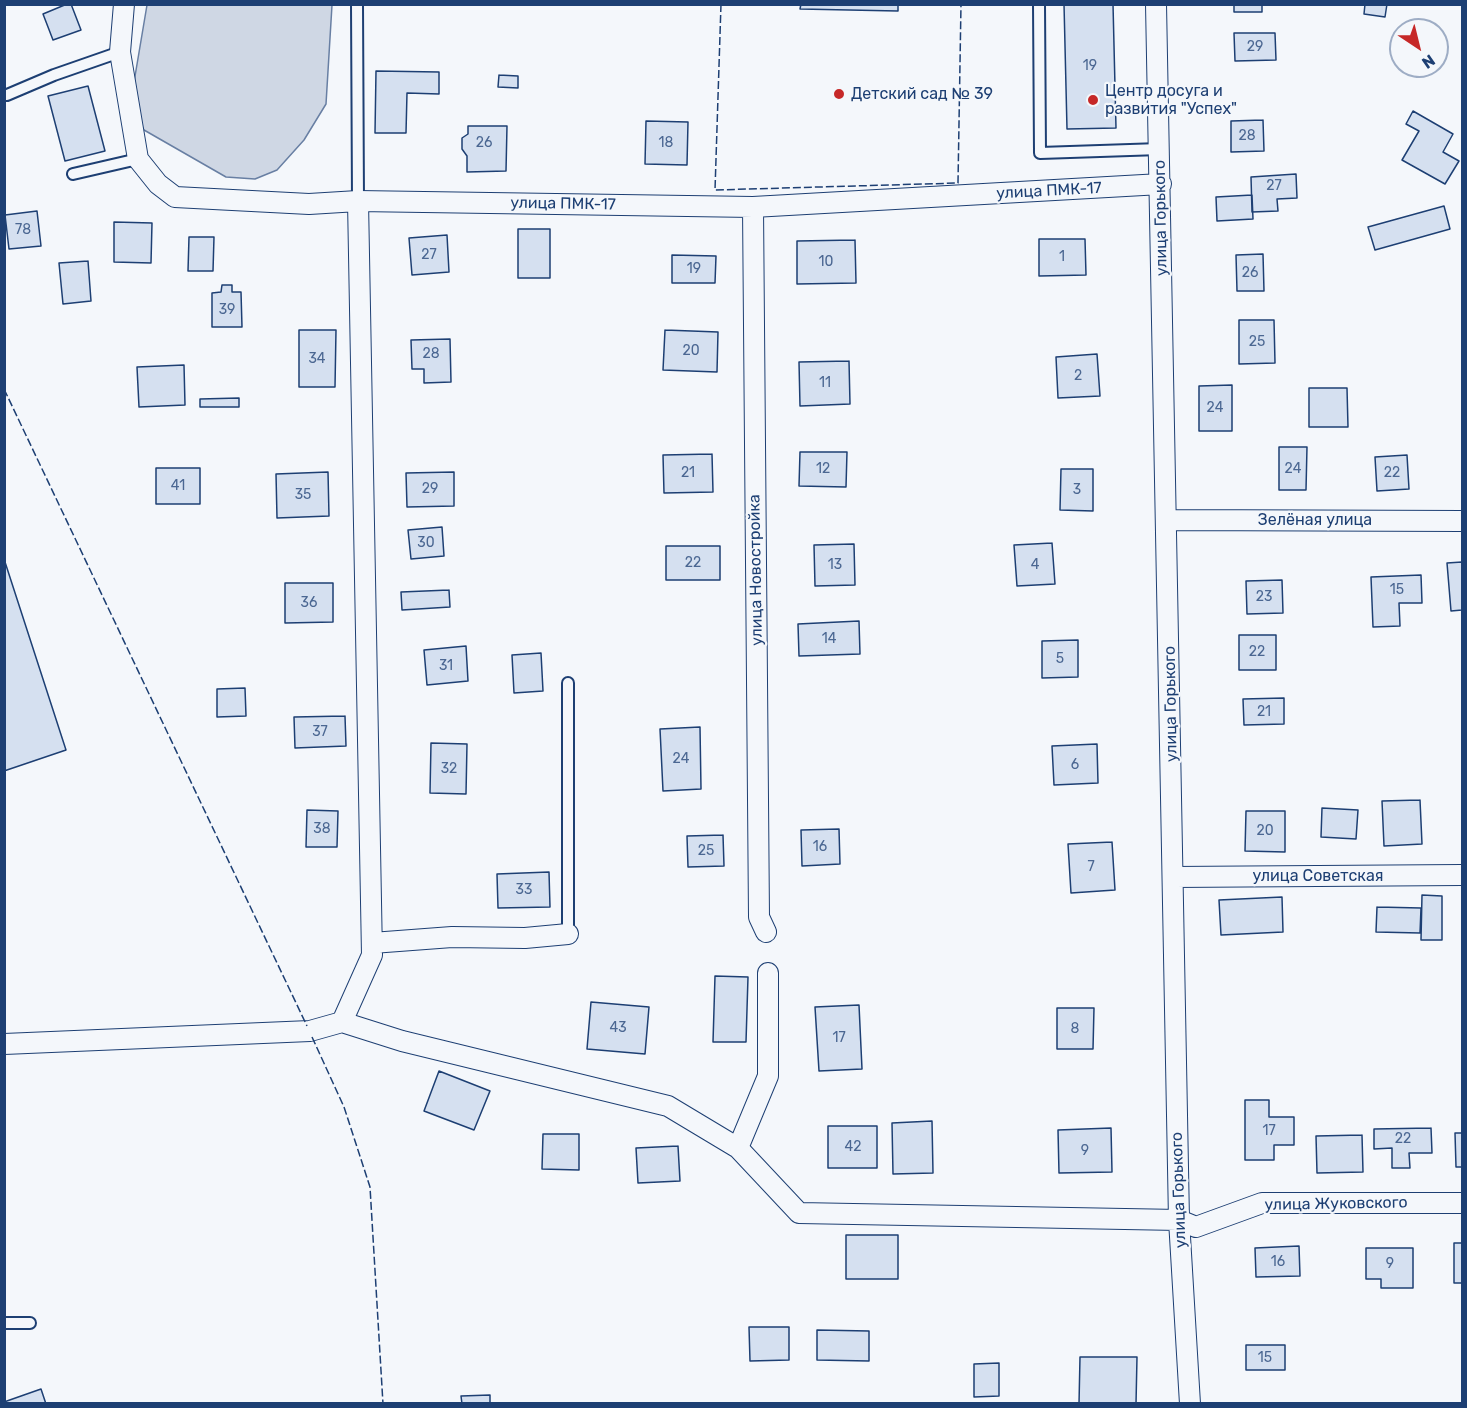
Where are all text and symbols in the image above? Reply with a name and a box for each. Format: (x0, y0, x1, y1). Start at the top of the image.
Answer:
north arrow (1389, 18, 1449, 78)
house number: 29 (1247, 39, 1263, 55)
text: N (1418, 50, 1439, 73)
house number: 19 (1083, 58, 1097, 74)
place label: Центр досуга и развития "Успех" (1105, 81, 1237, 119)
place label: Детский сад № 39 (851, 84, 993, 104)
marker: Детский сад № 39 (832, 87, 846, 101)
marker: Центр досуга и развития "Успех" (1086, 93, 1100, 107)
house number: 28 (1238, 128, 1256, 144)
house number: 26 (476, 135, 492, 151)
house number: 18 (659, 135, 673, 151)
street label: улица Горького (1150, 160, 1172, 276)
house number: 27 (1266, 178, 1282, 194)
street label: улица ПМК-17 (996, 179, 1102, 203)
street label: улица ПМК-17 (510, 193, 616, 215)
house number: 78 (15, 222, 31, 238)
house number: 27 (421, 247, 437, 263)
house number: 1 (1059, 249, 1065, 265)
house number: 10 (819, 254, 833, 270)
house number: 19 (687, 261, 701, 277)
house number: 26 (1242, 265, 1258, 281)
house number: 39 (219, 302, 235, 318)
house number: 25 (1249, 334, 1265, 350)
house number: 20 (682, 343, 700, 359)
house number: 28 (422, 346, 440, 362)
house number: 34 (308, 351, 326, 367)
house number: 2 (1074, 368, 1082, 384)
house number: 11 (819, 375, 831, 391)
house number: 24 (1207, 400, 1223, 416)
house number: 12 (816, 461, 830, 477)
house number: 24 (1285, 461, 1301, 477)
house number: 21 (681, 465, 695, 481)
house number: 22 (1384, 465, 1400, 481)
house number: 41 (171, 478, 185, 494)
house number: 29 (422, 481, 438, 497)
house number: 3 (1073, 482, 1081, 498)
house number: 35 (295, 487, 311, 503)
street label: улица Новостройка (745, 494, 767, 646)
street label: Зелёная улица (1258, 510, 1372, 530)
house number: 30 (417, 535, 435, 551)
house number: 22 (685, 555, 701, 571)
house number: 13 (828, 557, 842, 573)
house number: 4 (1031, 557, 1039, 573)
house number: 15 (1390, 582, 1404, 598)
house number: 23 (1256, 589, 1272, 605)
house number: 36 (301, 595, 317, 611)
house number: 14 (822, 631, 836, 647)
house number: 22 (1249, 644, 1265, 660)
street label: улица Горького (1160, 646, 1182, 762)
house number: 5 (1056, 651, 1064, 667)
house number: 31 (439, 658, 453, 674)
house number: 21 (1257, 704, 1271, 720)
house number: 37 (312, 724, 328, 740)
house number: 24 (673, 751, 689, 767)
house number: 6 (1071, 757, 1079, 773)
house number: 32 (441, 761, 457, 777)
house number: 38 (313, 821, 331, 837)
house number: 20 (1256, 823, 1274, 839)
house number: 16 (813, 839, 827, 855)
house number: 25 (698, 843, 714, 859)
house number: 7 (1087, 859, 1095, 875)
street label: улица Советская (1253, 866, 1383, 886)
house number: 33 (516, 882, 532, 898)
house number: 43 (609, 1020, 627, 1036)
house number: 8 (1071, 1021, 1079, 1037)
house number: 17 (832, 1030, 846, 1046)
house number: 17 (1262, 1123, 1276, 1139)
house number: 22 (1395, 1131, 1411, 1147)
street label: улица Горького (1167, 1132, 1191, 1248)
house number: 42 (845, 1139, 861, 1155)
house number: 9 (1081, 1143, 1089, 1159)
street label: улица Жуковского (1264, 1193, 1408, 1215)
house number: 16 (1271, 1254, 1285, 1270)
house number: 9 (1386, 1256, 1394, 1272)
house number: 15 (1258, 1350, 1272, 1366)

